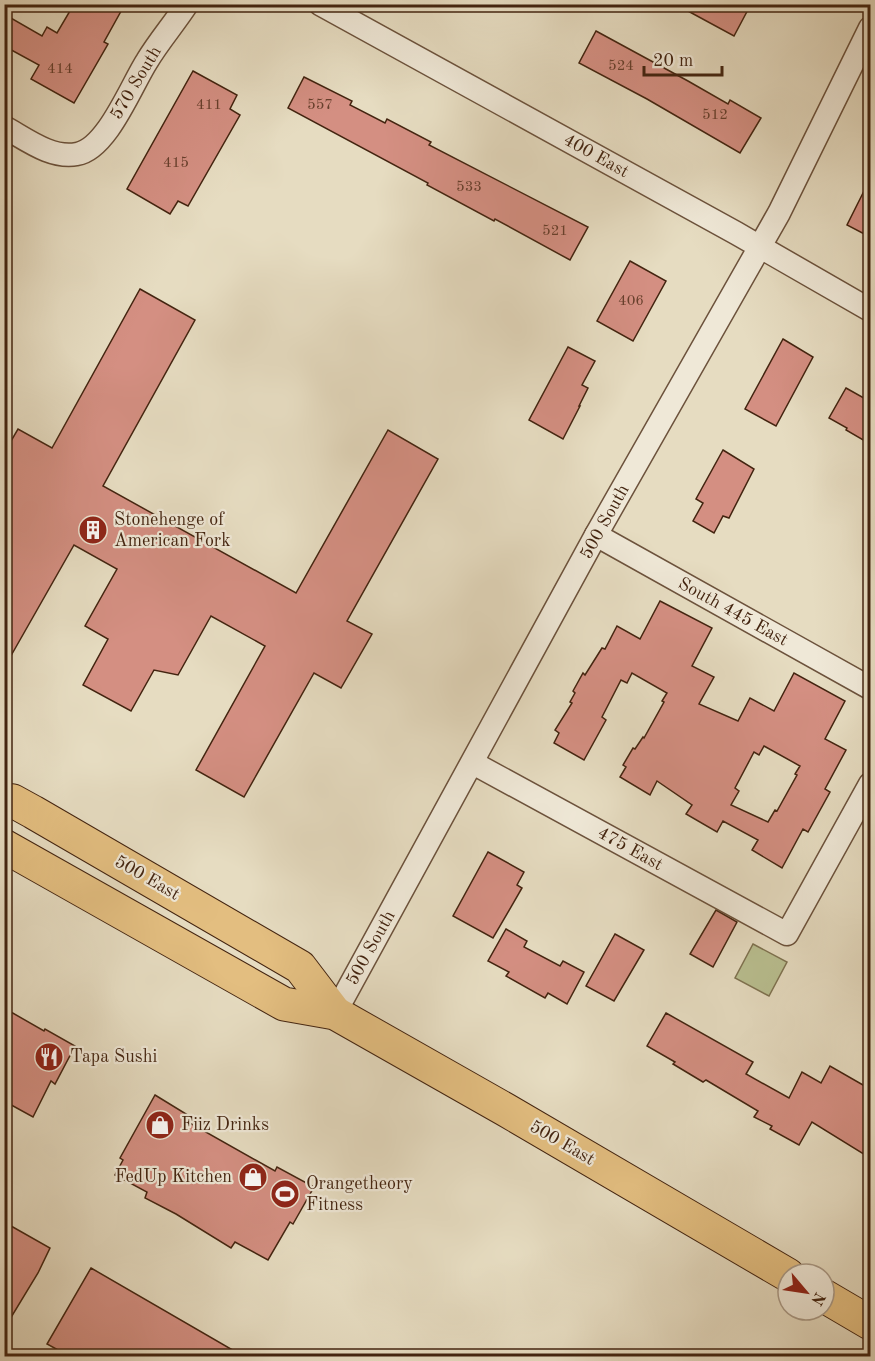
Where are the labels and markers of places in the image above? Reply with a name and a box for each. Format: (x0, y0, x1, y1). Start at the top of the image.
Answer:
place label: Stonehenge of American Fork (114, 511, 231, 550)
building icon: Stonehenge of American Fork (77, 514, 109, 546)
restaurant icon: Tapa Sushi (33, 1041, 65, 1073)
place label: Tapa Sushi (70, 1048, 157, 1066)
shop icon: Fiiz Drinks (144, 1109, 176, 1141)
place label: Fiiz Drinks (181, 1116, 269, 1134)
shop icon: FedUp Kitchen (237, 1161, 269, 1193)
place label: FedUp Kitchen (115, 1168, 232, 1186)
place label: Orangetheory Fitness (306, 1175, 413, 1214)
sports icon: Orangetheory Fitness (269, 1178, 301, 1210)

